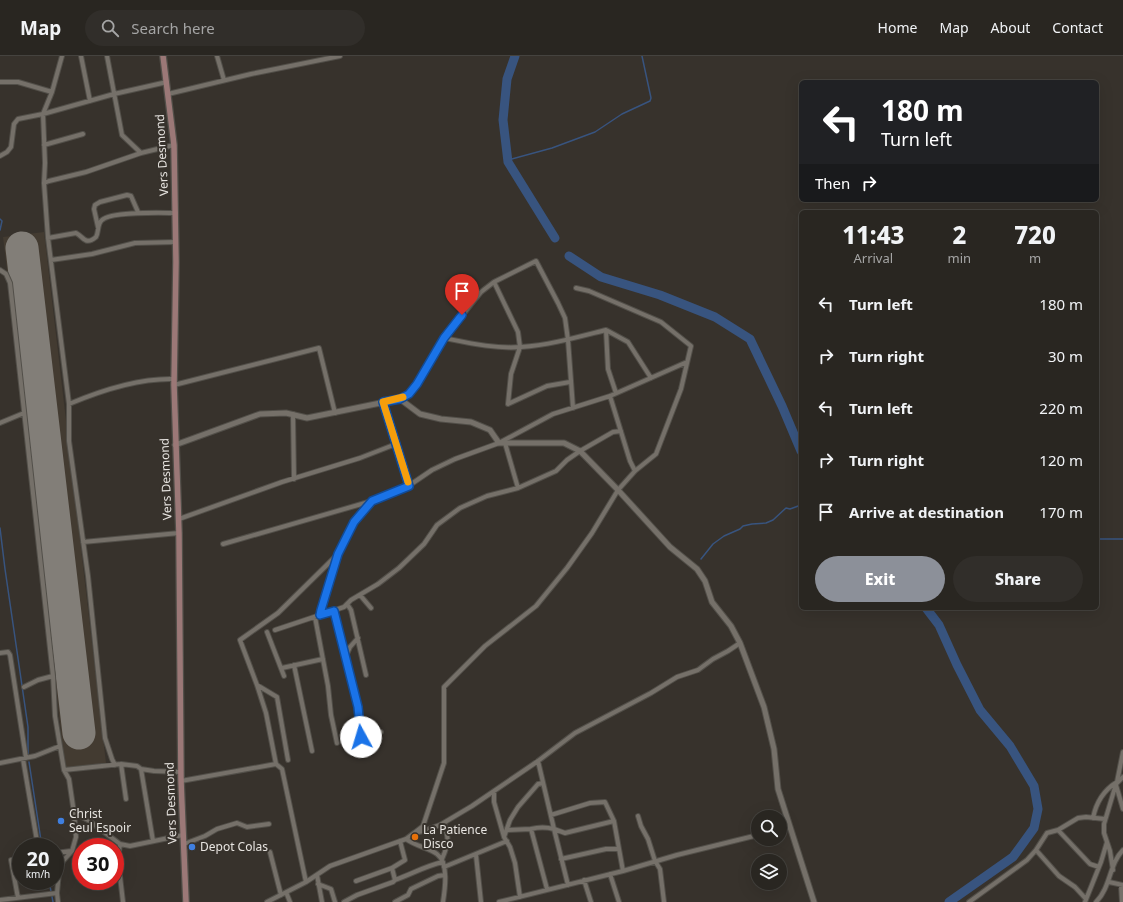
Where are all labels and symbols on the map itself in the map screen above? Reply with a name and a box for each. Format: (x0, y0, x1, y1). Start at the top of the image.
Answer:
street label: Vers Desmond (151, 114, 172, 196)
pin (445, 274, 479, 315)
street label: Vers Desmond (156, 438, 175, 520)
position arrow (340, 716, 382, 758)
street label: Vers Desmond (161, 762, 180, 844)
place label: Christ Seul Espoir (69, 805, 131, 836)
marker: Christ Seul Espoir (56, 816, 66, 826)
place label: La Patience Disco (423, 821, 488, 852)
marker: La Patience Disco (410, 832, 420, 842)
speed limit sign: 30 (72, 838, 124, 890)
place label: Depot Colas (200, 838, 268, 855)
marker: Depot Colas (187, 842, 197, 852)

